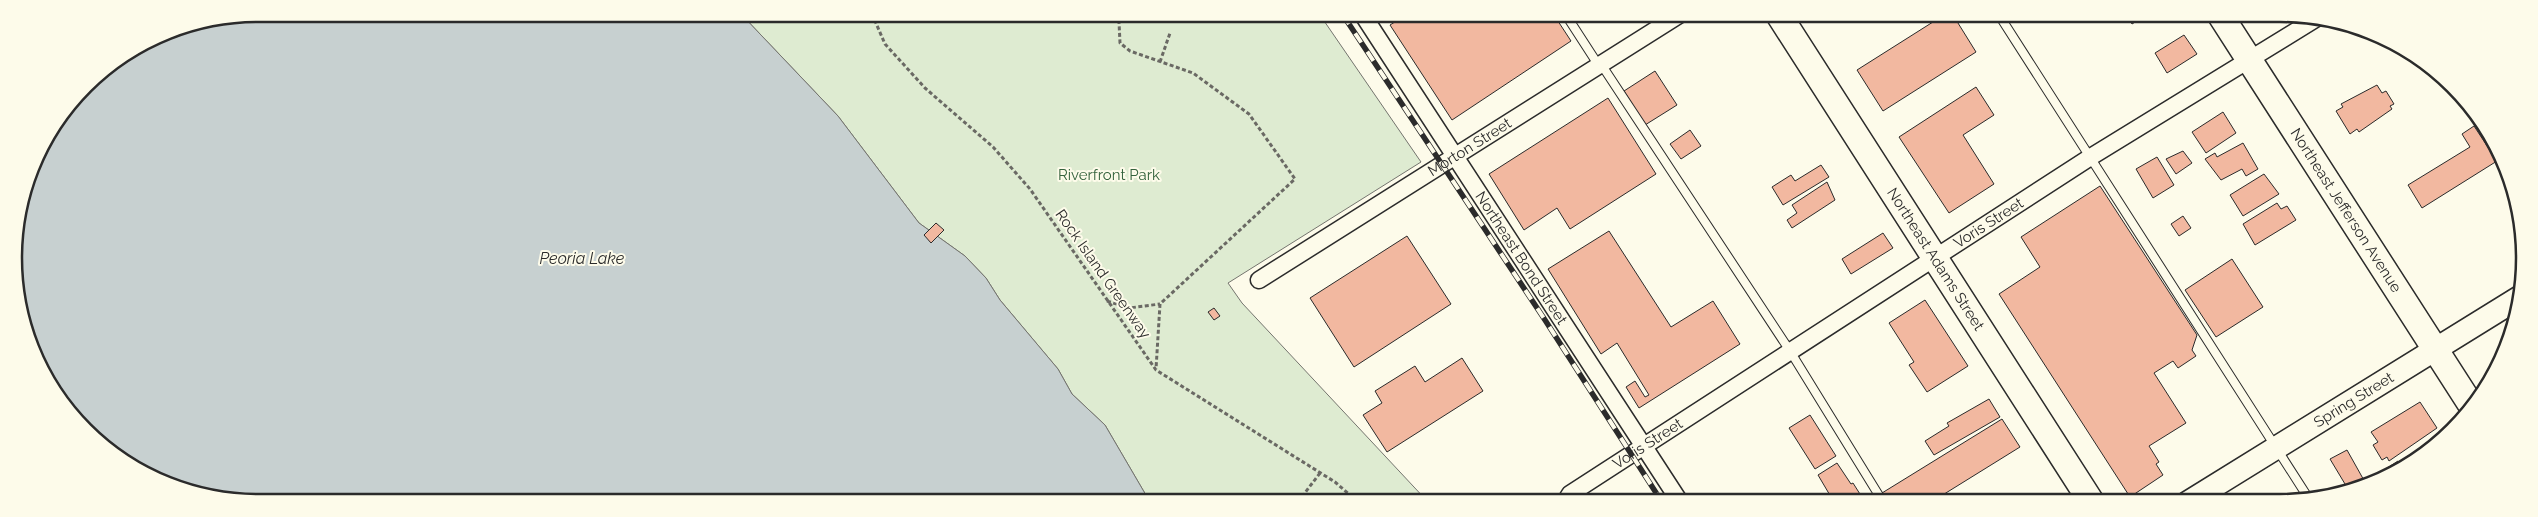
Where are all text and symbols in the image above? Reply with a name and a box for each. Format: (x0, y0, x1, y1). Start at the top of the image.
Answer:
street label: Morton Street (1424, 114, 1515, 180)
street label: Northeast Jefferson Avenue (2287, 125, 2405, 296)
park label: Riverfront Park (1058, 166, 1160, 184)
street label: Northeast Adams Street (1883, 184, 1988, 334)
street label: Northeast Bond Street (1471, 188, 1571, 328)
street label: Voris Street (1950, 194, 2027, 252)
street label: Rock Island Greenway (1052, 206, 1154, 342)
water label: Peoria Lake (540, 249, 625, 268)
street label: Spring Street (2311, 368, 2397, 431)
street label: Voris Street (1609, 415, 1686, 473)

